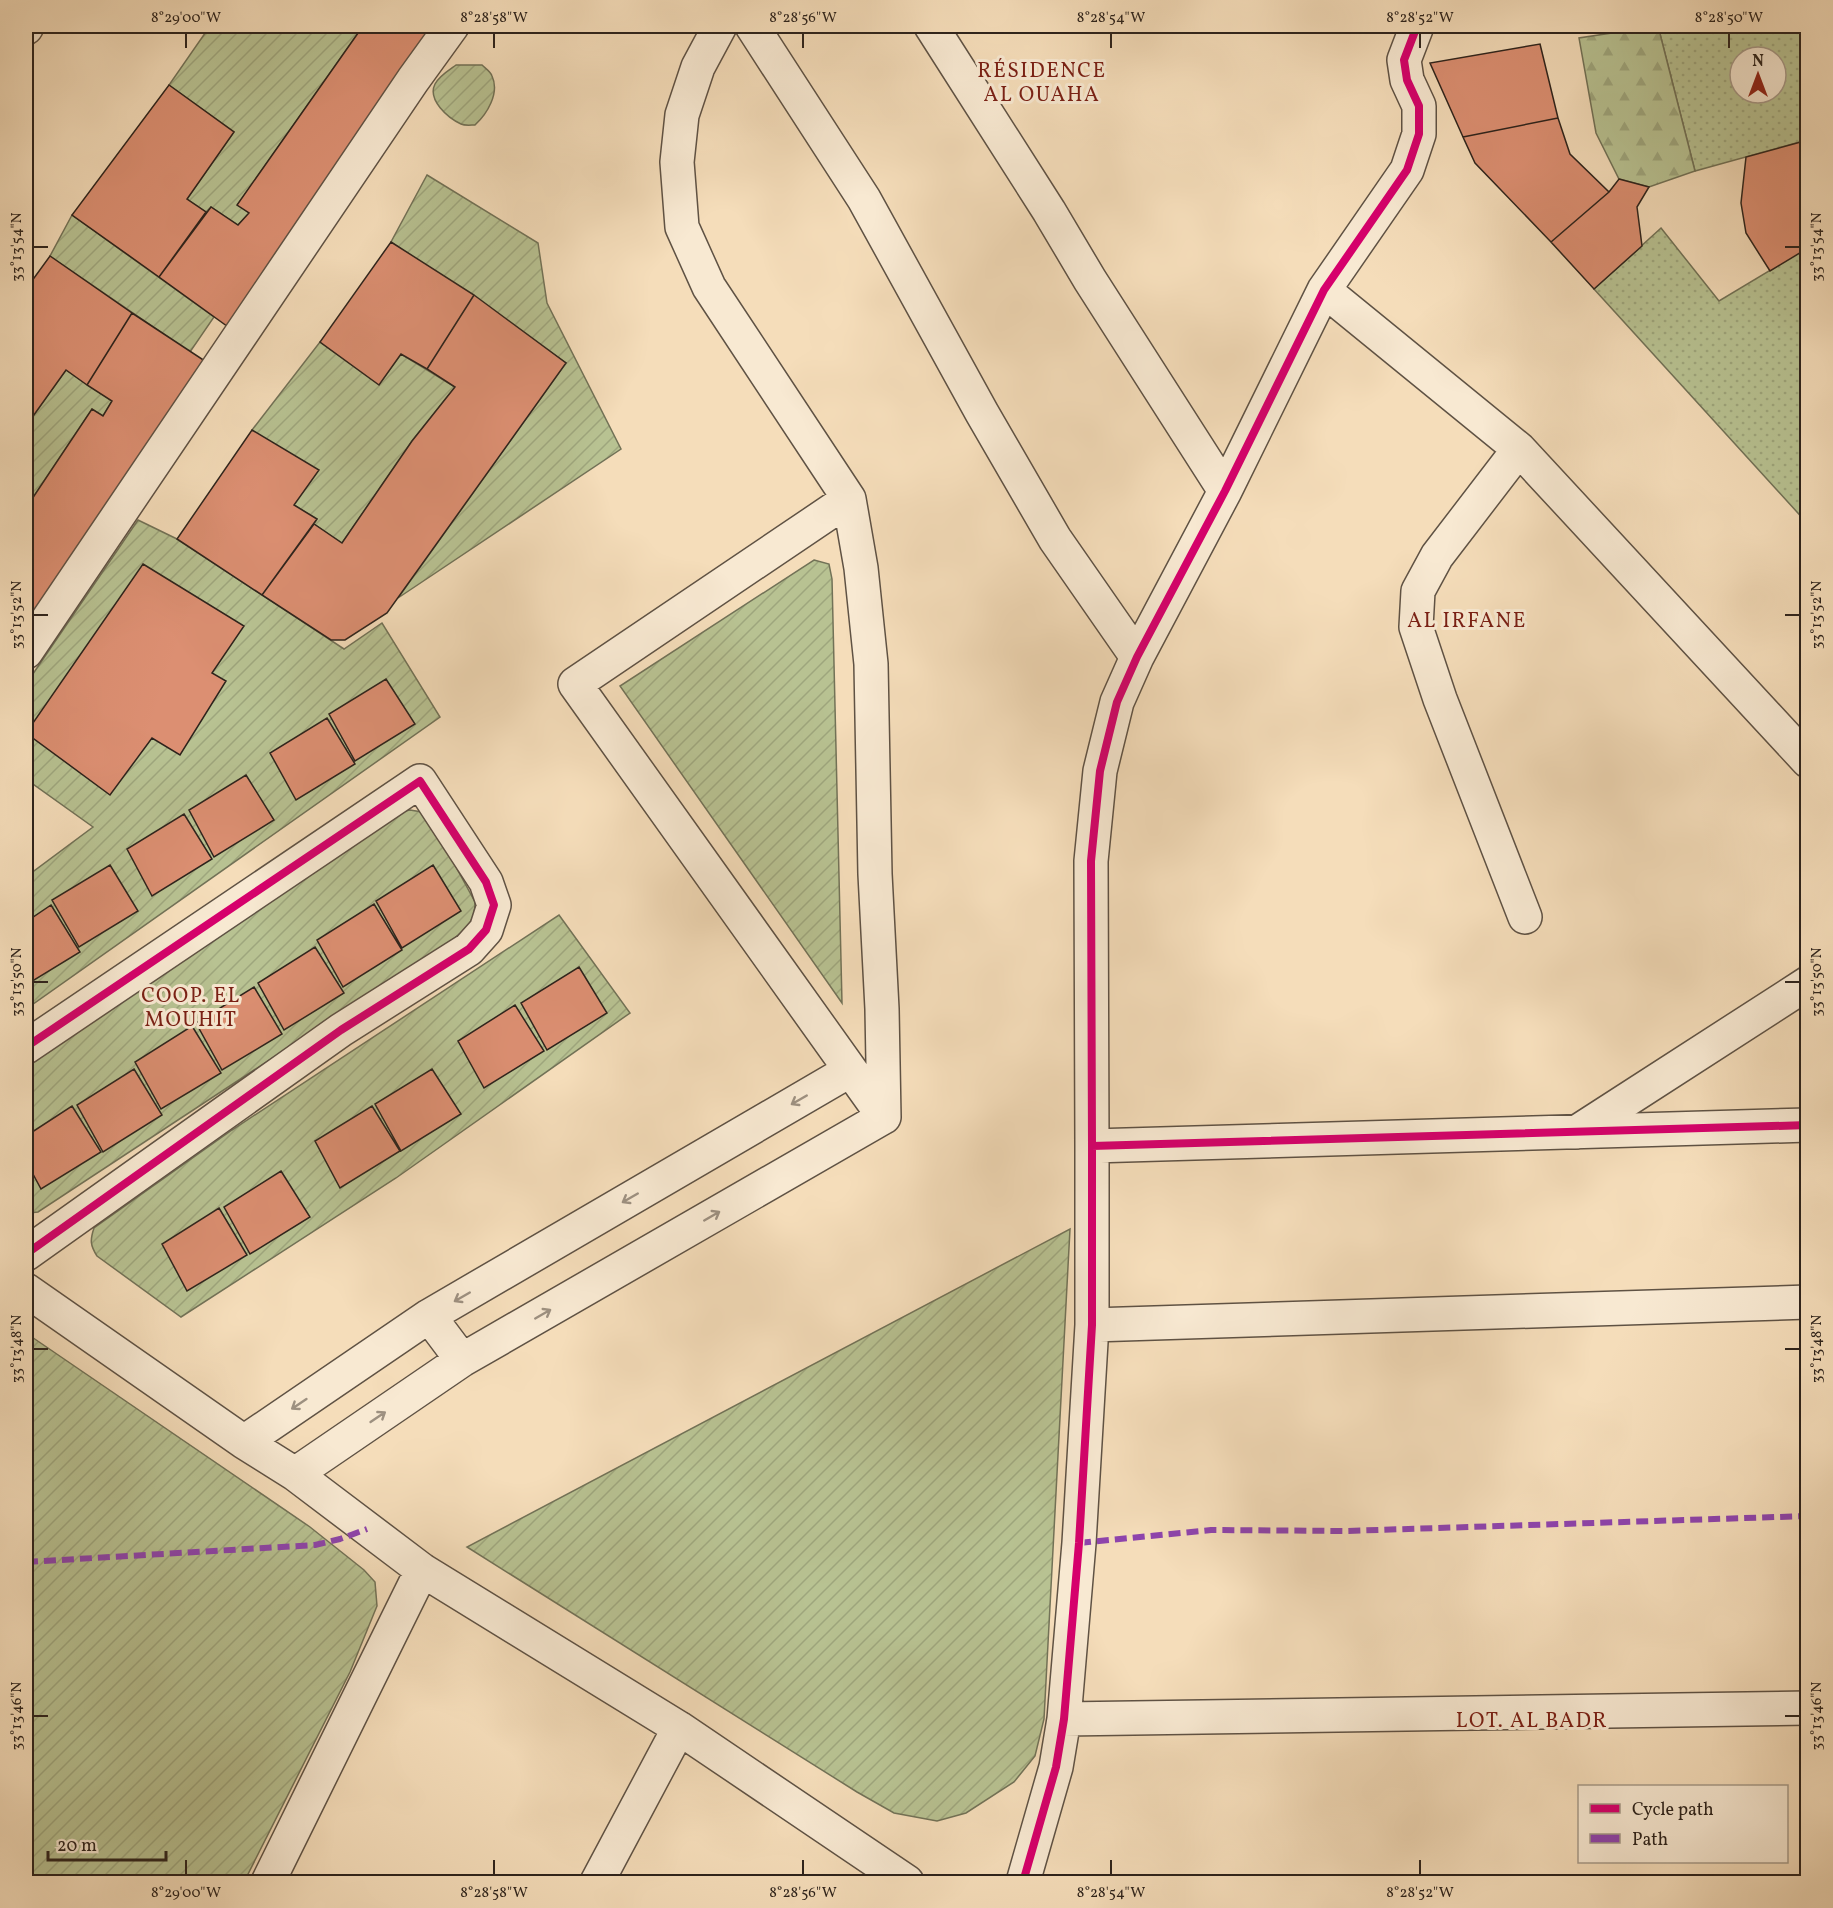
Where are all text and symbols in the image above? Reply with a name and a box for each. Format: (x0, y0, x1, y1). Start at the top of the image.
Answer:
text: 8°29'00"W (151, 8, 221, 29)
text: 8°28'58"W (460, 8, 528, 29)
text: 8°28'56"W (769, 8, 837, 29)
text: 8°28'54"W (1077, 8, 1145, 29)
text: 8°28'52"W (1386, 8, 1454, 29)
text: 8°28'50"W (1695, 8, 1763, 29)
north arrow (1728, 45, 1788, 105)
text: N (1752, 51, 1764, 73)
district label: RÉSIDENCE AL OUAHA (977, 57, 1107, 110)
text: 33°13'54"N (7, 212, 28, 282)
text: 33°13'54"N (1807, 212, 1828, 282)
text: 33°13'52"N (7, 581, 28, 649)
text: 33°13'52"N (1807, 581, 1828, 649)
district label: AL IRFANE (1407, 607, 1527, 636)
text: 33°13'50"N (7, 947, 28, 1017)
text: 33°13'50"N (1807, 947, 1828, 1017)
district label: COOP. EL MOUHIT (141, 982, 241, 1035)
one-way arrow (790, 1095, 807, 1107)
one-way arrow (622, 1193, 639, 1205)
one-way arrow (703, 1210, 720, 1222)
one-way arrow (454, 1291, 471, 1303)
one-way arrow (534, 1307, 551, 1319)
text: 33°13'48"N (7, 1315, 28, 1383)
text: 33°13'48"N (1807, 1315, 1828, 1383)
one-way arrow (291, 1398, 308, 1410)
one-way arrow (370, 1411, 387, 1424)
text: 33°13'46"N (7, 1682, 28, 1750)
text: 33°13'46"N (1807, 1682, 1828, 1750)
district label: LOT. AL BADR (1456, 1707, 1608, 1736)
legend (1578, 1785, 1788, 1863)
text: Cycle path (1632, 1798, 1714, 1823)
scale bar (48, 1824, 166, 1862)
text: Path (1632, 1828, 1668, 1853)
text: 20 m (57, 1834, 97, 1859)
text: 8°29'00"W (151, 1883, 221, 1904)
text: 8°28'58"W (460, 1883, 528, 1904)
text: 8°28'56"W (769, 1883, 837, 1904)
text: 8°28'54"W (1077, 1883, 1145, 1904)
text: 8°28'52"W (1386, 1883, 1454, 1904)

